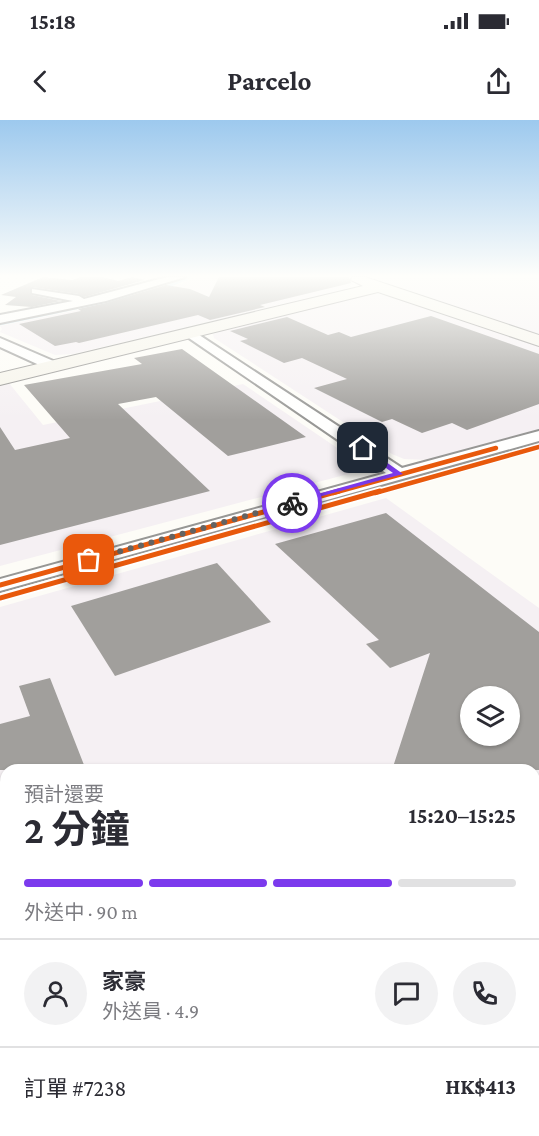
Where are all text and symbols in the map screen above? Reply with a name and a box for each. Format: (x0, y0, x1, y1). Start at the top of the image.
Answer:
text: 15:18 (30, 9, 76, 34)
icon: back (24, 65, 57, 98)
icon: share (482, 65, 515, 98)
text: Parcelo (227, 66, 312, 96)
pin (337, 422, 388, 473)
icon: home (346, 431, 379, 464)
courier (262, 473, 322, 533)
icon: bike (276, 487, 309, 520)
pin (63, 534, 114, 585)
icon: bag (72, 543, 105, 576)
map controls (460, 686, 520, 746)
button: layers (460, 686, 520, 746)
text: 預計還要 (24, 783, 104, 805)
text: 15:20–15:25 (408, 803, 516, 828)
text: 2 分鐘 (24, 808, 129, 851)
text: 外送中 · 90 m (24, 901, 138, 923)
button: person (24, 962, 87, 1025)
button: chat (375, 962, 438, 1025)
button: phone (453, 962, 516, 1025)
text: 家豪 (102, 969, 146, 994)
text: 外送員 · 4.9 (102, 1000, 199, 1022)
text: HK$413 (445, 1074, 516, 1099)
text: 訂單 #7238 (24, 1076, 126, 1101)

